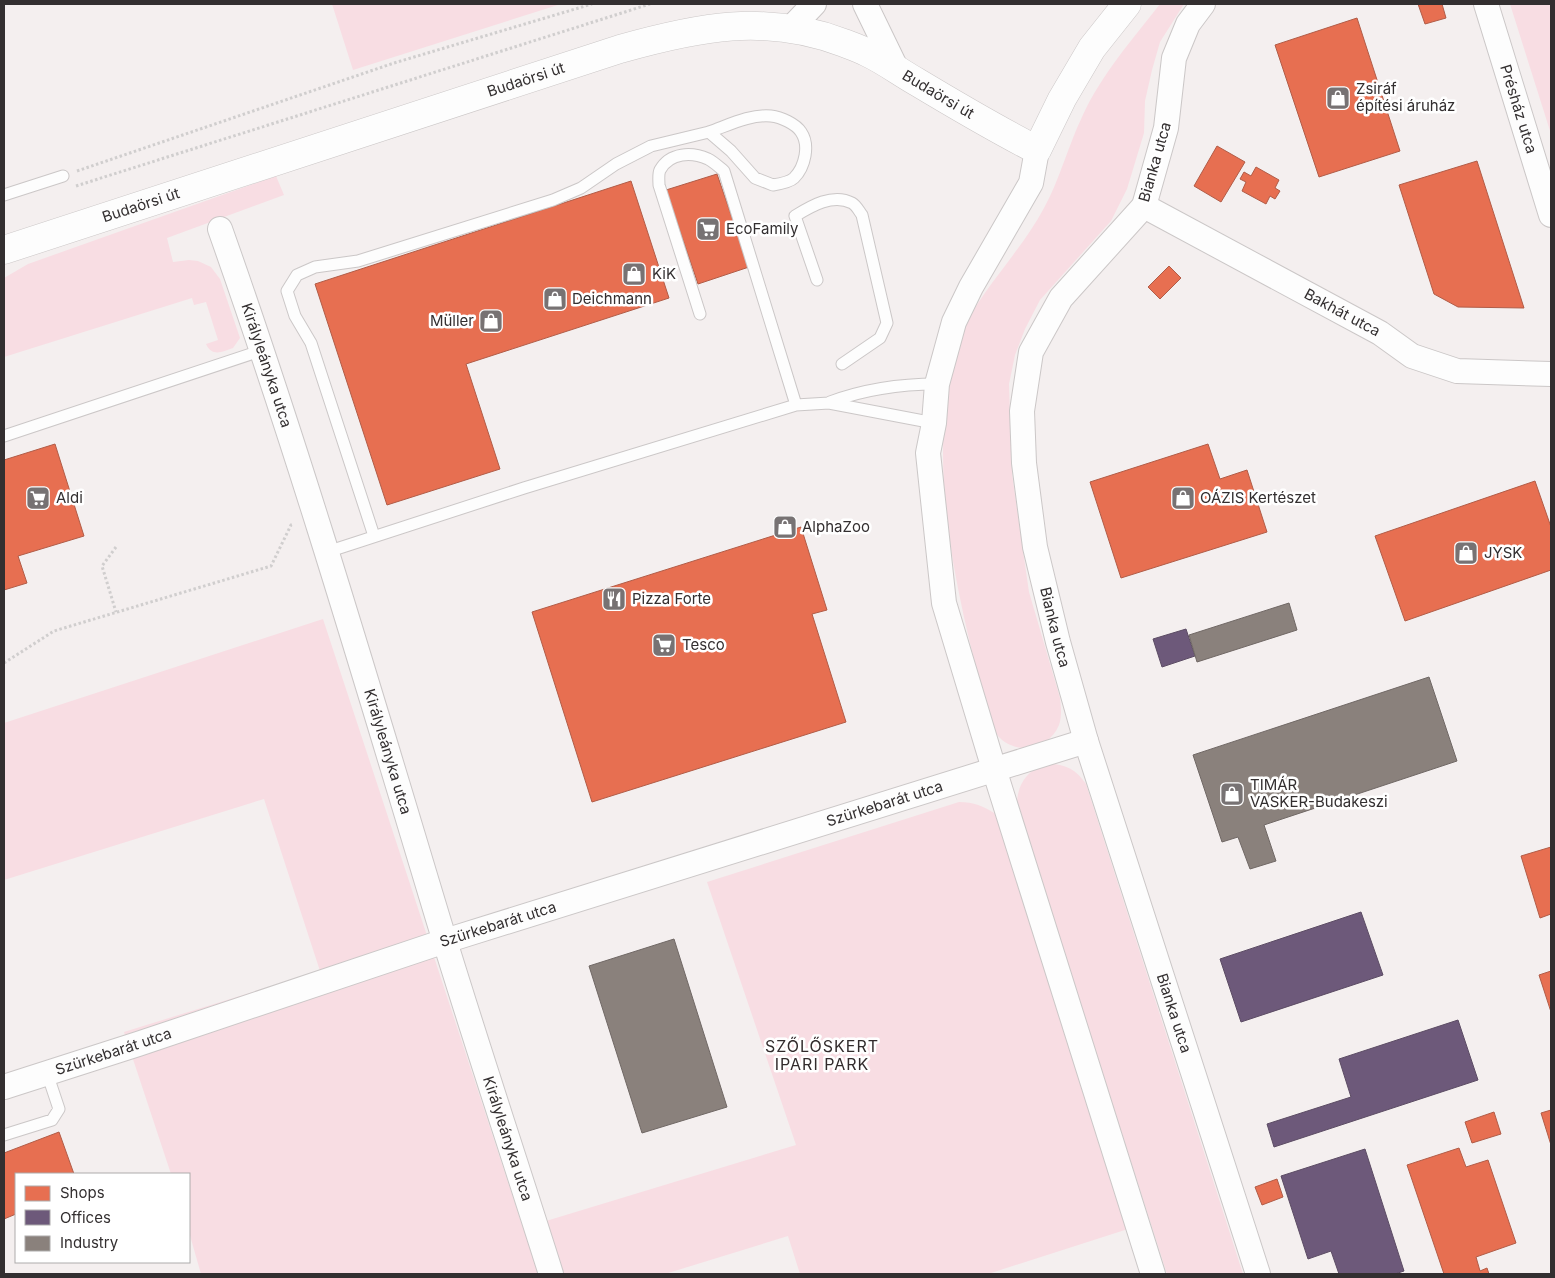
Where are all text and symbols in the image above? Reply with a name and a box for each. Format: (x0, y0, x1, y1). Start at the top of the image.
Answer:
street label: Budaörsi út (485, 58, 567, 101)
street label: Présház utca (1496, 62, 1542, 156)
street label: Budaörsi út (899, 65, 978, 123)
place label: Zsiráf építési áruház (1356, 79, 1455, 115)
shop icon: Zsiráf építési áruház (1325, 85, 1351, 111)
street label: Bianka utca (1134, 120, 1175, 204)
street label: Budaörsi út (100, 183, 182, 226)
supermarket icon: EcoFamily (695, 216, 721, 242)
place label: EcoFamily (726, 219, 799, 238)
shop icon: KiK (621, 261, 647, 287)
place label: KiK (652, 264, 676, 283)
street label: Bakhát utca (1301, 284, 1384, 340)
shop icon: Deichmann (542, 286, 568, 312)
place label: Deichmann (572, 289, 652, 308)
street label: Királyleányka utca (237, 300, 296, 430)
shop icon: Müller (478, 308, 504, 334)
place label: Müller (430, 311, 474, 330)
supermarket icon: Aldi (25, 485, 51, 511)
shop icon: OÁZIS Kertészet (1170, 485, 1196, 511)
place label: Aldi (56, 488, 83, 507)
place label: OÁZIS Kertészet (1200, 488, 1316, 507)
shop icon: AlphaZoo (772, 514, 798, 540)
place label: AlphaZoo (802, 517, 870, 536)
shop icon: JYSK (1453, 540, 1479, 566)
place label: JYSK (1484, 543, 1522, 562)
street label: Bianka utca (1036, 585, 1075, 670)
restaurant icon: Pizza Forte (601, 586, 627, 612)
place label: Pizza Forte (632, 589, 711, 608)
supermarket icon: Tesco (651, 632, 677, 658)
place label: Tesco (682, 635, 725, 654)
street label: Királyleányka utca (360, 687, 416, 817)
place label: TIMÁR VASKER-Budakeszi (1250, 775, 1388, 811)
street label: Szürkebarát utca (824, 776, 945, 830)
shop icon: TIMÁR VASKER-Budakeszi (1219, 781, 1245, 807)
street label: Szürkebarát utca (437, 897, 558, 951)
street label: Bianka utca (1153, 971, 1196, 1055)
street label: Szürkebarát utca (53, 1023, 174, 1079)
district label: SZŐLŐSKERT IPARI PARK (765, 1036, 879, 1074)
street label: Királyleányka utca (479, 1074, 537, 1203)
legend (15, 1173, 190, 1263)
text: Shops (60, 1183, 105, 1202)
text: Offices (60, 1208, 111, 1227)
text: Industry (60, 1233, 119, 1252)

